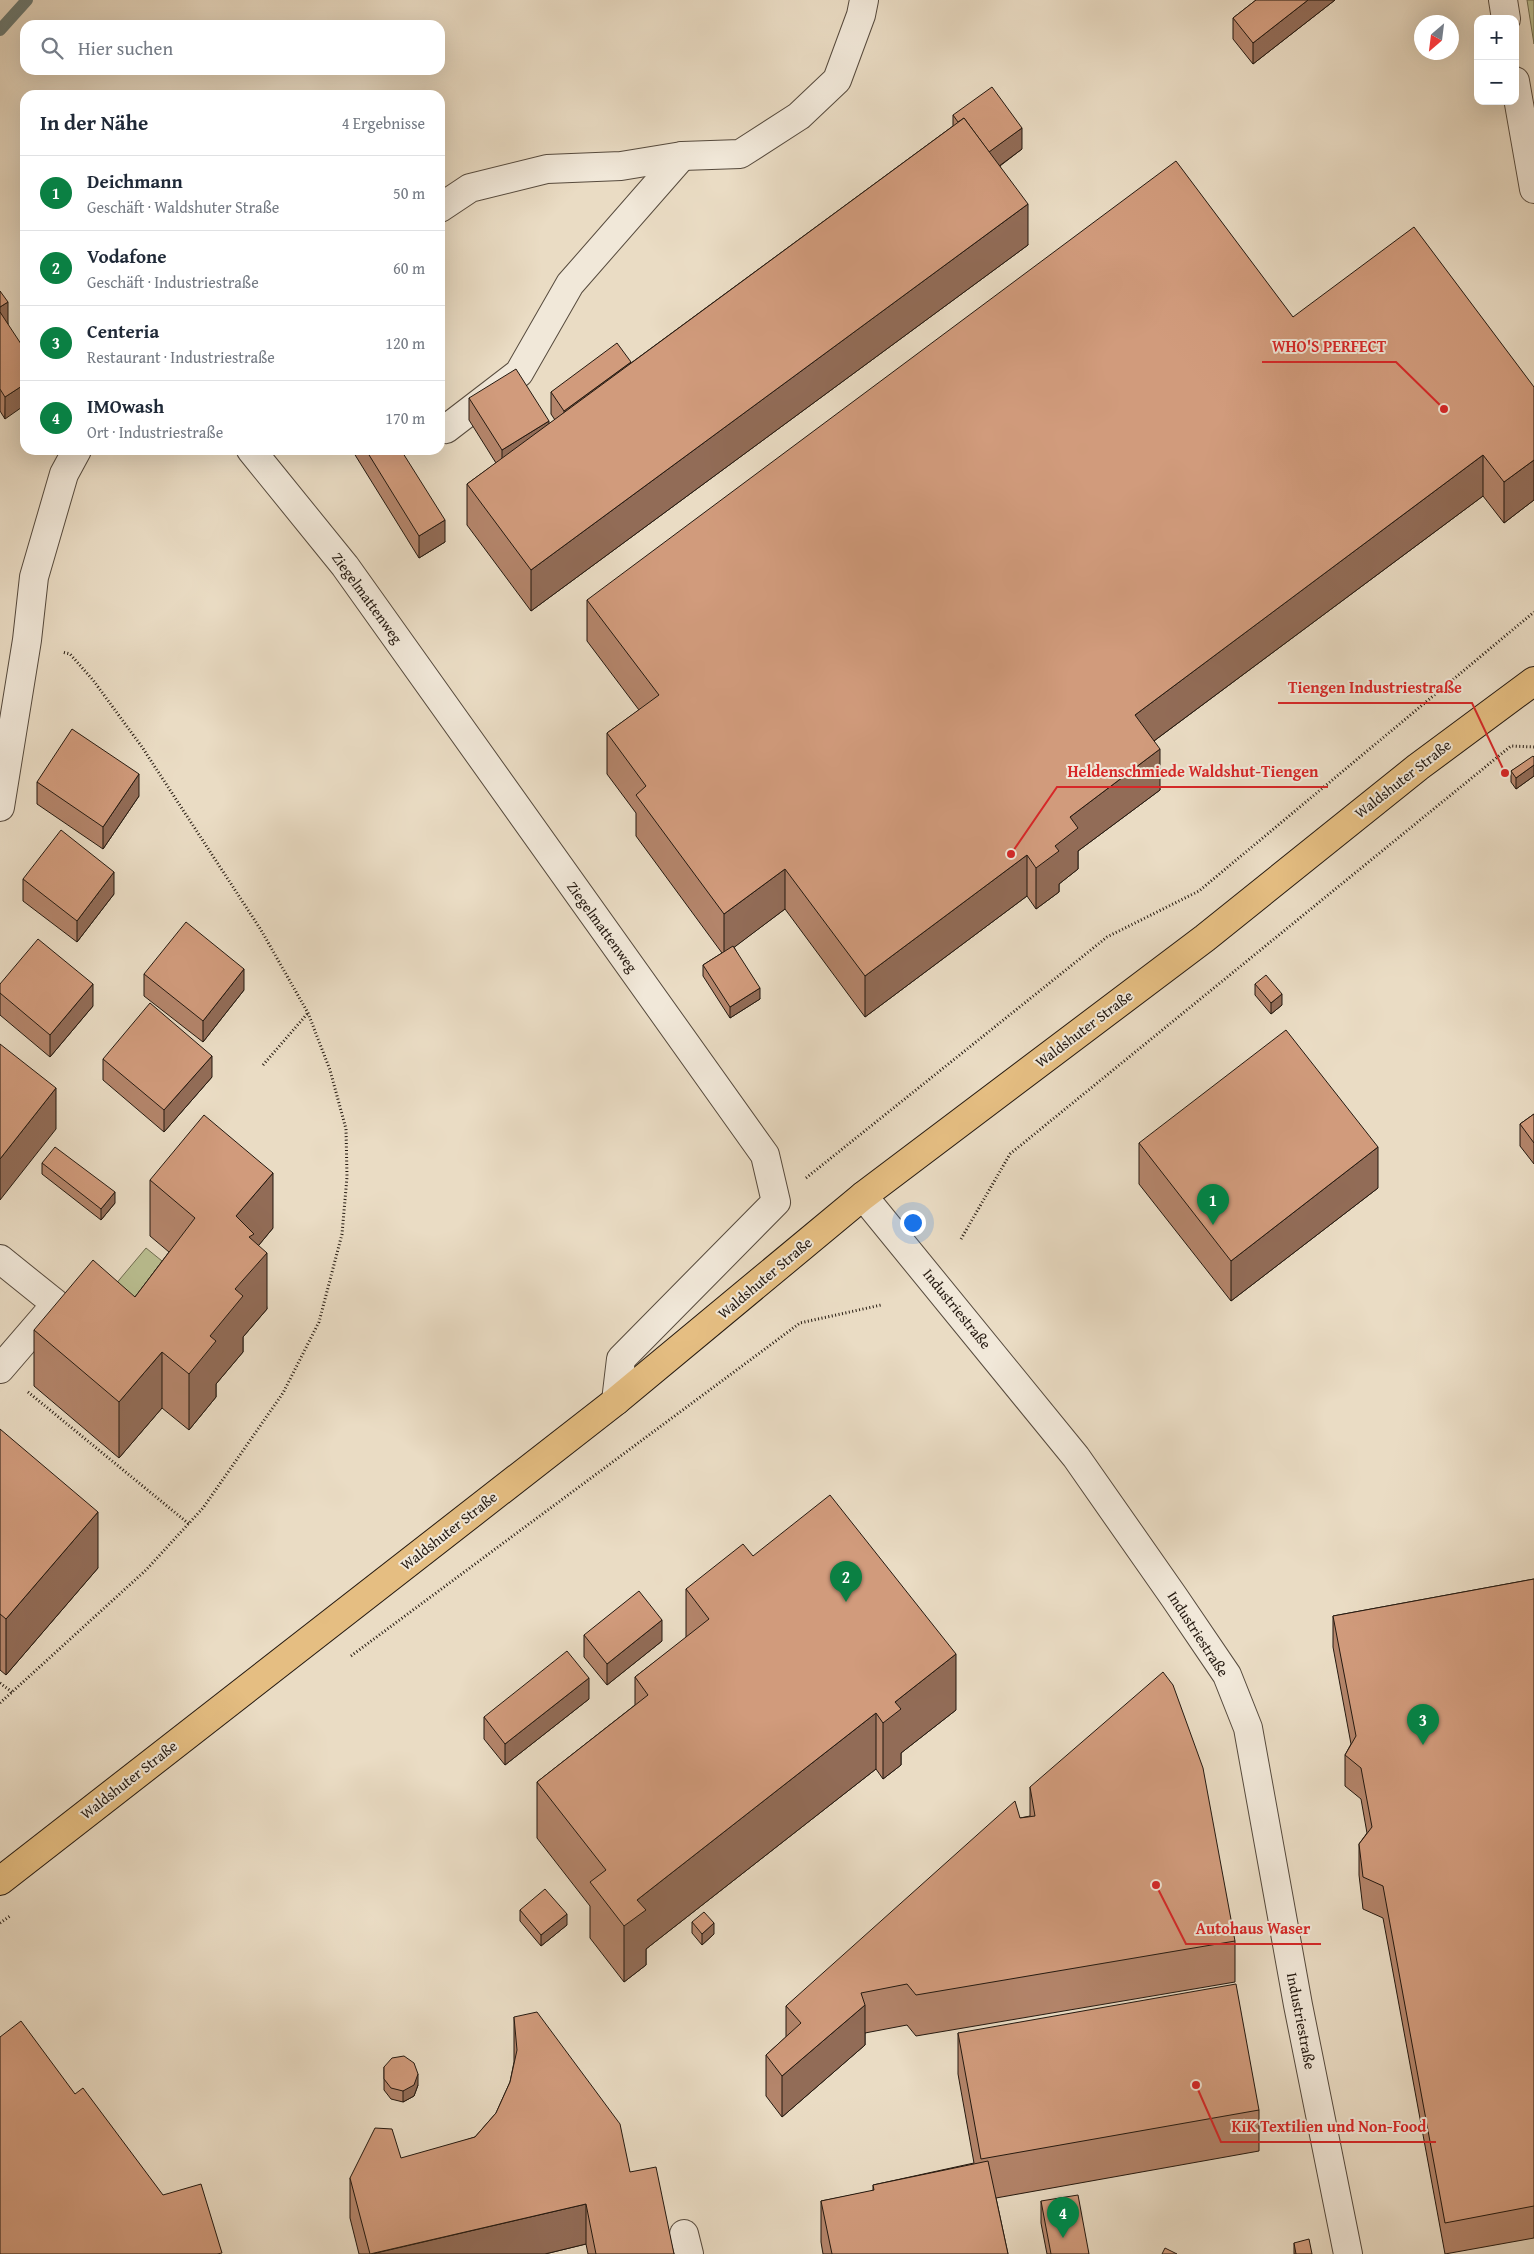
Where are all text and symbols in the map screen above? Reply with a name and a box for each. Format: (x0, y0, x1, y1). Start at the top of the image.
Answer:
north arrow (1414, 15, 1459, 60)
map controls (1474, 15, 1519, 105)
button: + (1474, 15, 1519, 60)
search box (20, 20, 445, 75)
icon: search (38, 34, 66, 62)
text: Hier suchen (78, 34, 173, 62)
button: − (1474, 60, 1519, 105)
text: In der Nähe (40, 107, 148, 138)
text: 4 Ergebnisse (342, 111, 425, 135)
text: Deichmann (87, 167, 183, 195)
text: 1 (52, 181, 60, 205)
text: 50 m (393, 181, 425, 205)
text: Geschäft · Waldshuter Straße (87, 195, 279, 219)
text: Vodafone (87, 242, 167, 270)
text: 2 (52, 256, 60, 280)
text: 60 m (393, 256, 425, 280)
text: Geschäft · Industriestraße (87, 270, 259, 294)
text: Centeria (87, 317, 159, 345)
text: 3 (52, 331, 60, 355)
text: 120 m (385, 331, 425, 355)
callout: WHO'S PERFECT (1262, 331, 1396, 362)
text: WHO'S PERFECT (1272, 334, 1387, 358)
text: Restaurant · Industriestraße (87, 345, 275, 369)
text: IMOwash (87, 392, 164, 420)
text: 4 (52, 406, 60, 430)
text: 170 m (385, 406, 425, 430)
text: Ort · Industriestraße (87, 420, 223, 444)
street label: Ziegelmattenweg (327, 548, 408, 648)
callout: Tiengen Industriestraße (1278, 672, 1472, 703)
text: Tiengen Industriestraße (1288, 675, 1462, 699)
street label: Waldshuter Straße (1350, 734, 1455, 823)
callout: Heldenschmiede Waldshut-Tiengen (1057, 756, 1328, 787)
text: Heldenschmiede Waldshut-Tiengen (1067, 759, 1319, 783)
street label: Ziegelmattenweg (562, 877, 643, 977)
street label: Waldshuter Straße (1031, 985, 1137, 1072)
pin: 1 (1197, 1184, 1229, 1225)
your location (900, 1210, 926, 1236)
street label: Waldshuter Straße (713, 1232, 816, 1323)
street label: Industriestraße (918, 1264, 996, 1353)
street label: Waldshuter Straße (396, 1486, 501, 1575)
pin: 2 (830, 1561, 862, 1602)
street label: Industriestraße (1163, 1587, 1234, 1681)
pin: 3 (1407, 1704, 1439, 1745)
street label: Waldshuter Straße (76, 1735, 181, 1824)
callout: Autohaus Waser (1186, 1913, 1321, 1944)
text: Autohaus Waser (1196, 1916, 1311, 1940)
street label: Industriestraße (1282, 1971, 1321, 2071)
callout: KiK Textilien und Non-Food (1221, 2111, 1436, 2142)
text: KiK Textilien und Non-Food (1232, 2114, 1427, 2138)
pin: 4 (1047, 2197, 1079, 2238)

